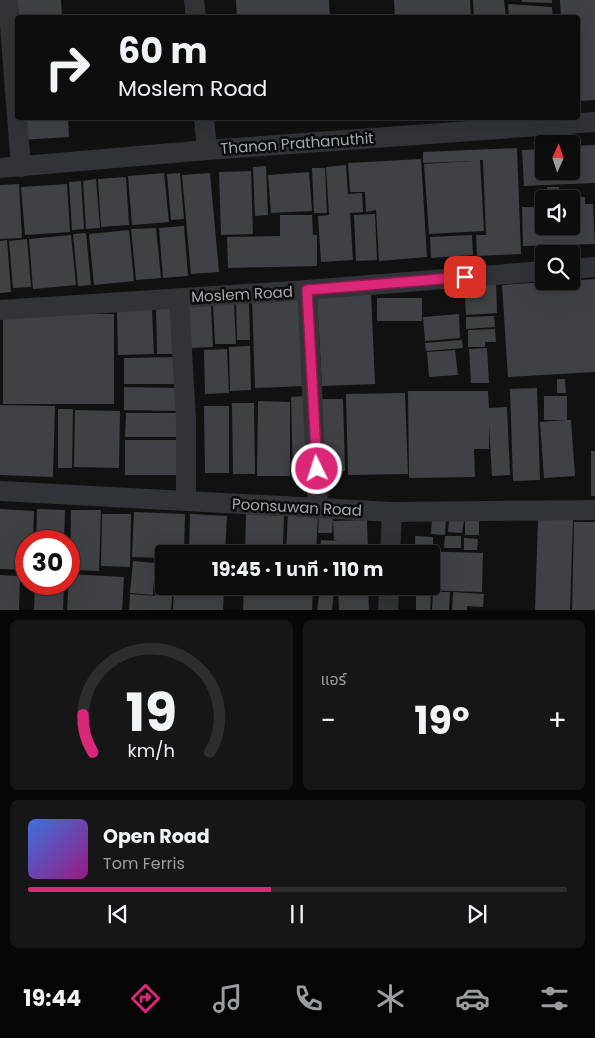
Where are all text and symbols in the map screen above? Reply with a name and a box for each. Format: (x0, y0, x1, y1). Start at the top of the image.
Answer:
text: 60 m (118, 26, 208, 75)
icon: right (35, 35, 100, 100)
text: Moslem Road (118, 73, 267, 104)
street label: Thanon Prathanuthit (220, 127, 374, 159)
north arrow (535, 135, 580, 180)
map controls (535, 135, 580, 290)
button: sound (535, 190, 580, 235)
button: search (535, 245, 580, 290)
pin (444, 256, 486, 298)
icon: arrive (451, 263, 479, 291)
street label: Moslem Road (191, 281, 293, 307)
position arrow (290, 442, 342, 494)
street label: Poonsuwan Road (232, 493, 362, 521)
speed limit sign: 30 (15, 530, 80, 595)
text: 19:45 · 1 นาที · 110 m (212, 556, 383, 583)
text: แอร์ (321, 668, 346, 691)
text: 19 (125, 676, 177, 749)
text: 19° (414, 694, 470, 747)
text: − (321, 701, 336, 740)
text: + (548, 701, 567, 740)
text: km/h (127, 738, 175, 763)
text: Open Road (103, 823, 210, 850)
text: Tom Ferris (103, 852, 185, 875)
icon: previous (104, 900, 132, 928)
icon: pause (283, 900, 311, 928)
icon: next (463, 900, 491, 928)
icon: directions (128, 981, 163, 1016)
icon: music (210, 981, 245, 1016)
icon: phone (291, 981, 326, 1016)
icon: climate (373, 981, 408, 1016)
icon: car (455, 981, 490, 1016)
icon: filters (537, 981, 572, 1016)
text: 19:44 (23, 983, 81, 1014)

